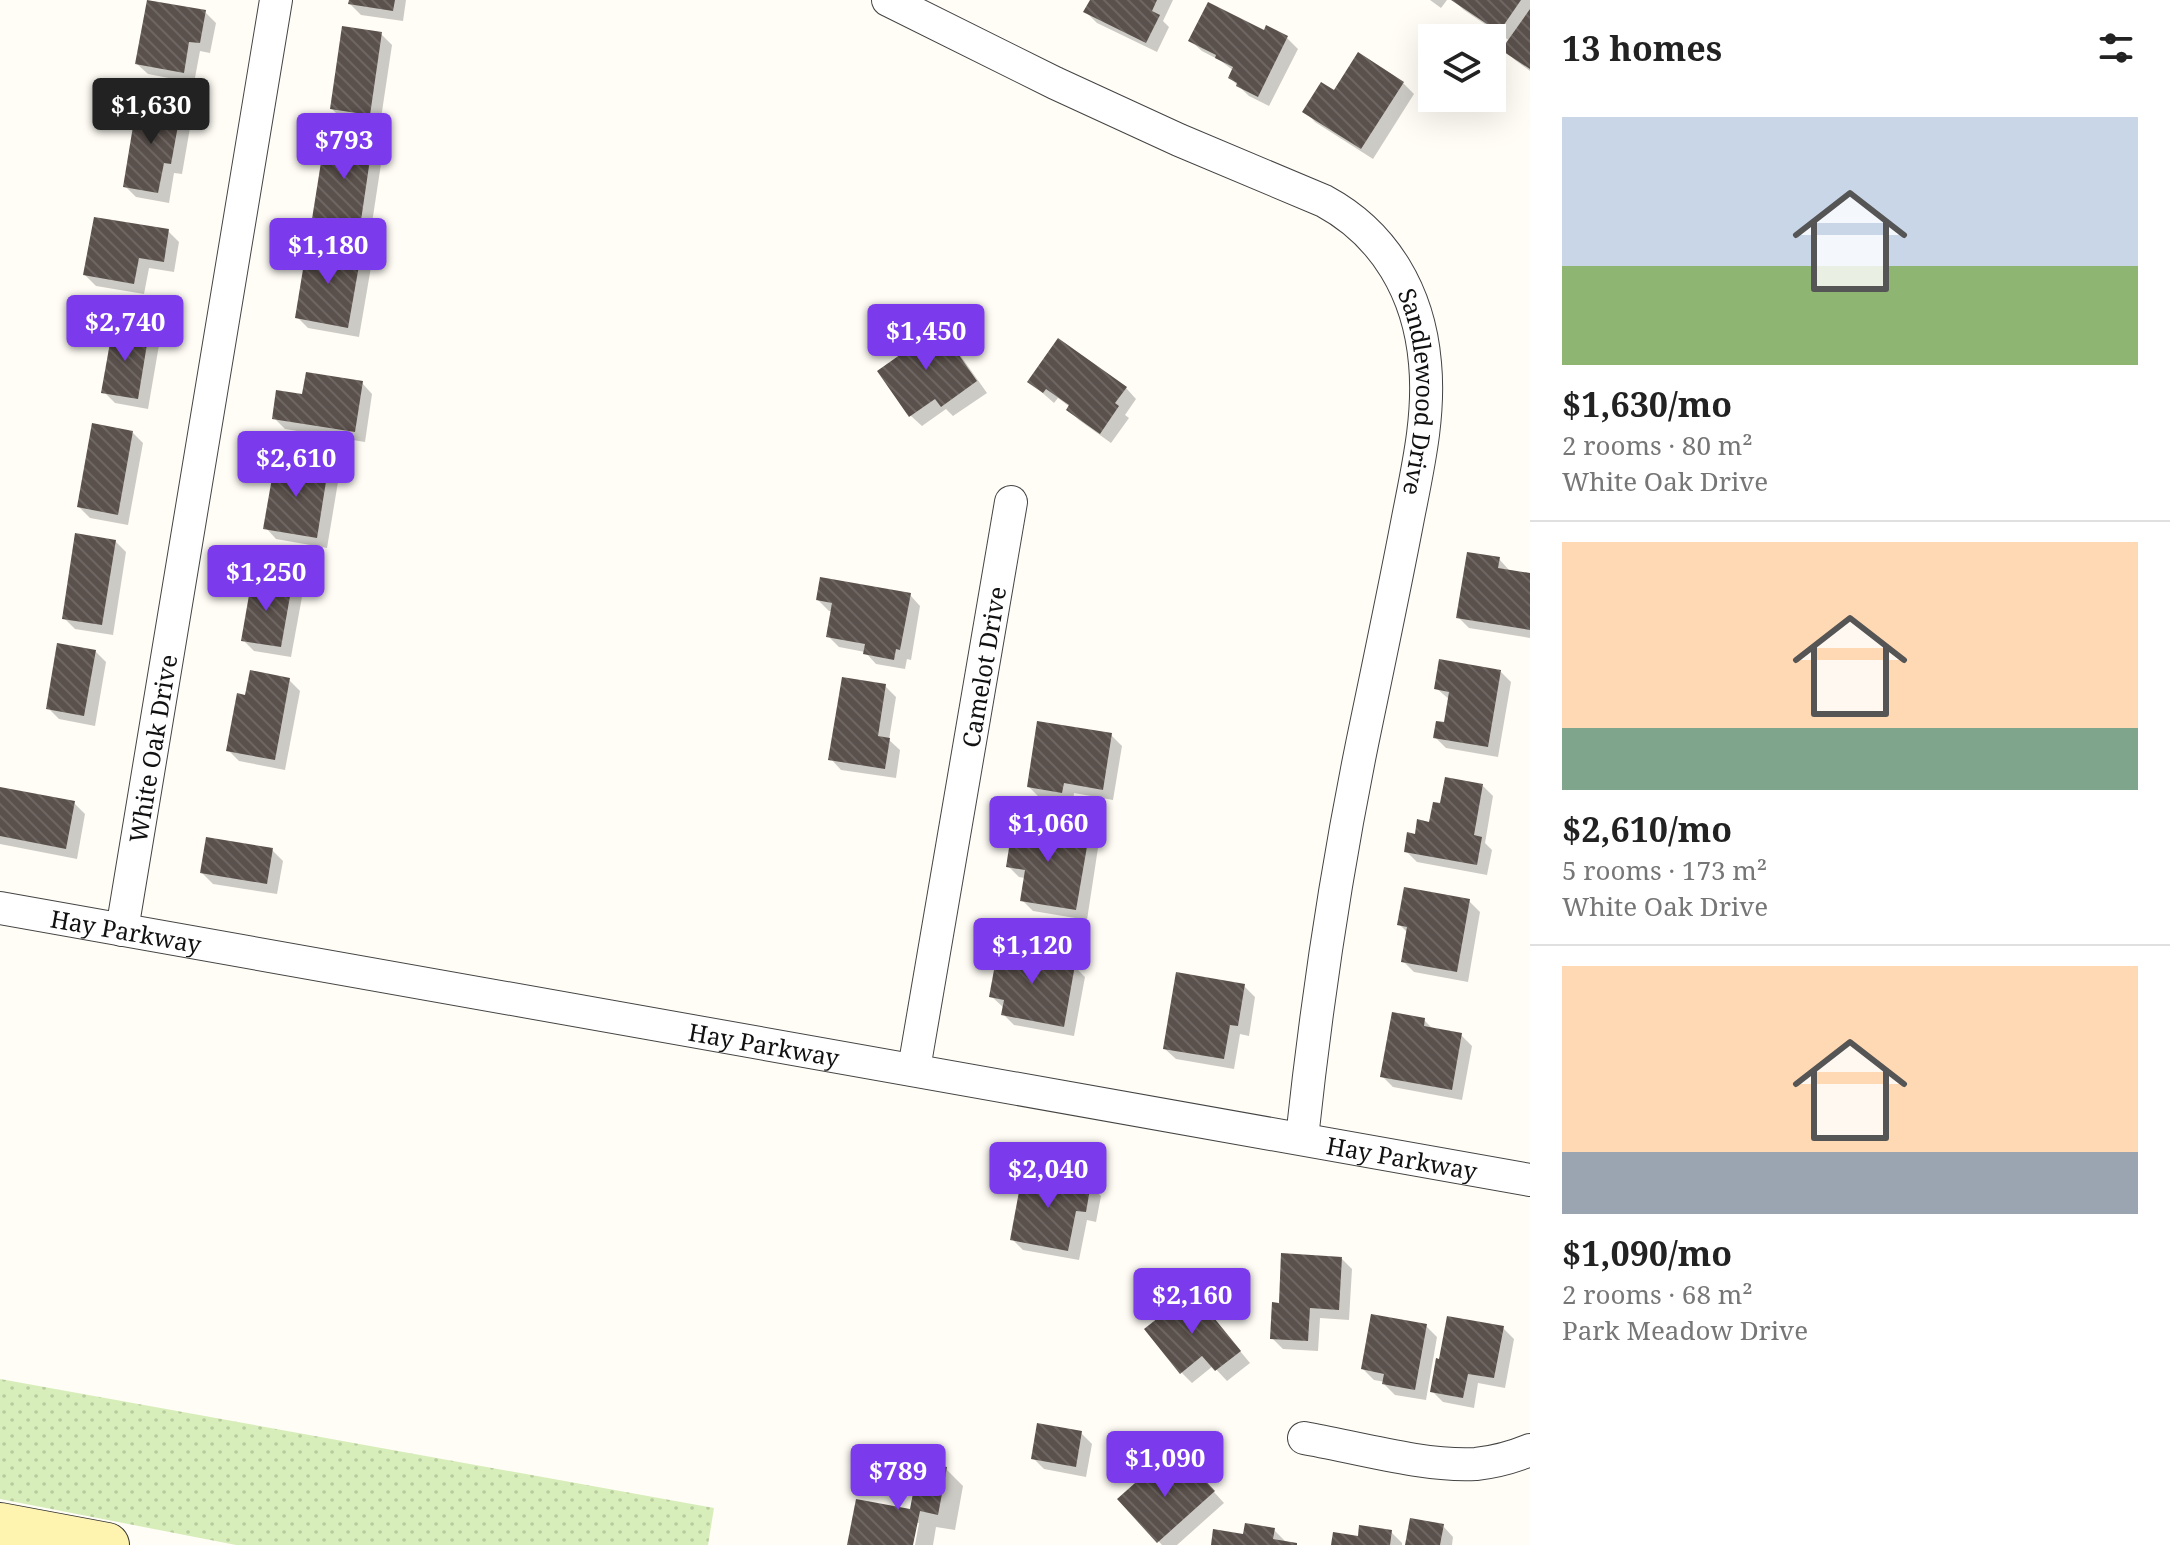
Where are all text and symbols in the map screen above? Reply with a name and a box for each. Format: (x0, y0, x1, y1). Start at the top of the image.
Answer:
map controls (1418, 24, 1506, 112)
button: layers (1418, 24, 1506, 112)
text: 13 homes (1562, 25, 1722, 71)
icon: filters (2094, 26, 2138, 70)
pin: $1,630 (86, 78, 216, 146)
text: $1,630 (110, 86, 192, 122)
pin: $793 (297, 113, 391, 181)
text: $793 (315, 121, 373, 157)
icon: home (1778, 169, 1922, 313)
pin: $1,180 (263, 218, 393, 286)
text: $1,180 (287, 226, 369, 262)
street label: Sandlewood Drive (1391, 283, 1443, 499)
pin: $2,740 (60, 295, 190, 363)
text: $2,740 (84, 303, 166, 339)
pin: $1,450 (861, 304, 991, 372)
text: $1,450 (885, 312, 967, 348)
text: $1,630/mo (1562, 381, 1732, 427)
text: 2 rooms · 80 m² (1562, 427, 1753, 463)
pin: $2,610 (231, 431, 361, 499)
text: $2,610 (255, 439, 337, 475)
text: White Oak Drive (1562, 463, 1768, 499)
pin: $1,250 (201, 545, 331, 613)
text: $1,250 (225, 553, 307, 589)
street label: Camelot Drive (953, 584, 1013, 750)
icon: home (1778, 594, 1922, 738)
street label: White Oak Drive (120, 652, 184, 845)
pin: $1,060 (983, 796, 1113, 864)
text: $1,060 (1007, 804, 1089, 840)
text: $2,610/mo (1562, 806, 1732, 852)
text: 5 rooms · 173 m² (1562, 852, 1767, 888)
text: White Oak Drive (1562, 888, 1768, 924)
street label: Hay Parkway (48, 901, 204, 960)
pin: $1,120 (967, 918, 1097, 986)
text: $1,120 (991, 926, 1073, 962)
street label: Hay Parkway (686, 1014, 842, 1074)
icon: home (1778, 1018, 1922, 1162)
street label: Hay Parkway (1324, 1128, 1480, 1187)
pin: $2,040 (983, 1142, 1113, 1210)
text: $2,040 (1007, 1150, 1089, 1186)
text: $1,090/mo (1562, 1230, 1732, 1276)
pin: $2,160 (1127, 1268, 1257, 1336)
text: $2,160 (1151, 1276, 1233, 1312)
text: 2 rooms · 68 m² (1562, 1276, 1753, 1312)
text: Park Meadow Drive (1562, 1312, 1808, 1348)
pin: $1,090 (1100, 1431, 1230, 1499)
text: $1,090 (1124, 1439, 1206, 1475)
pin: $789 (851, 1444, 945, 1512)
text: $789 (869, 1452, 927, 1488)

